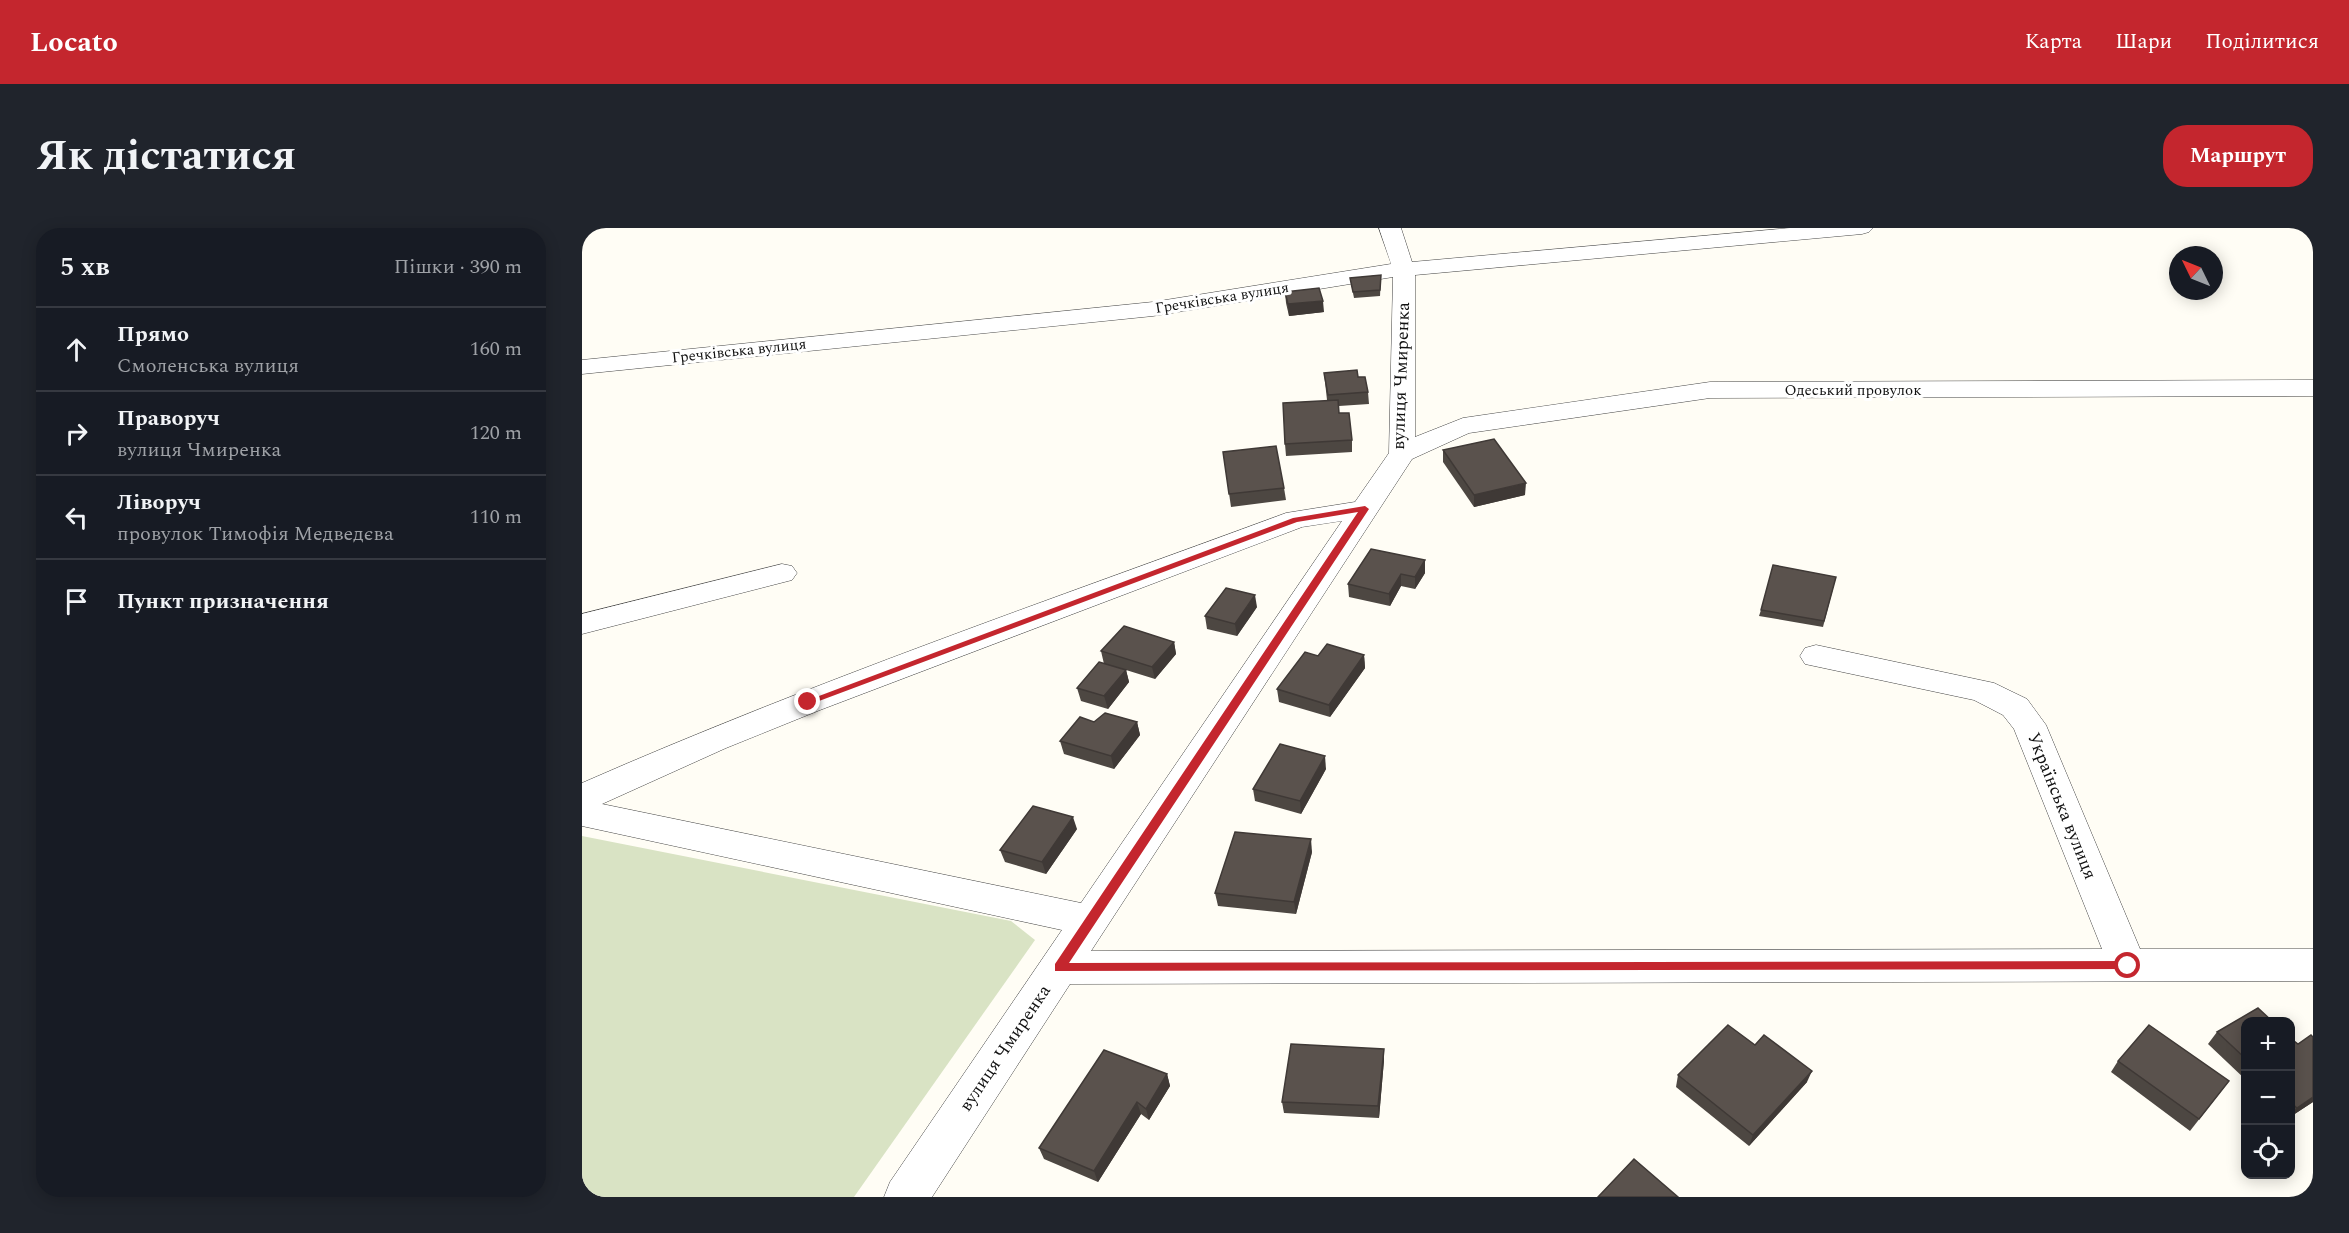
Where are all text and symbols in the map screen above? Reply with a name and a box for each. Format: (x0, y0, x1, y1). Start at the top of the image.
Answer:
text: Locato (30, 21, 118, 64)
text: Карта (2025, 26, 2082, 58)
text: Шари (2115, 26, 2172, 58)
text: Поділитися (2205, 26, 2319, 58)
text: Як дістатися (36, 125, 296, 188)
button: Маршрут (2163, 125, 2313, 187)
north arrow (2169, 246, 2223, 300)
text: 5 хв (60, 247, 110, 287)
text: Пішки · 390 m (394, 252, 522, 282)
street label: Гречківська вулиця (1153, 276, 1291, 320)
street label: вулиця Чмиренка (1385, 301, 1417, 450)
text: Прямо (117, 318, 189, 351)
street label: Гречківська вулиця (671, 332, 807, 370)
icon: ahead (60, 333, 93, 366)
text: 160 m (470, 334, 522, 364)
text: Смоленська вулиця (117, 351, 299, 381)
street label: Одеський провулок (1785, 379, 1922, 402)
text: Праворуч (117, 402, 220, 435)
icon: right (60, 417, 93, 450)
text: 120 m (470, 418, 522, 448)
text: вулиця Чмиренка (117, 435, 281, 465)
text: Ліворуч (117, 486, 201, 519)
icon: left (60, 501, 93, 534)
text: 110 m (470, 502, 522, 532)
text: провулок Тимофія Медведєва (117, 519, 394, 549)
icon: arrive (60, 585, 93, 618)
text: Пункт призначення (117, 585, 329, 618)
route end (794, 688, 820, 714)
street label: Українська вулиця (2020, 728, 2104, 884)
route start (2114, 952, 2140, 978)
street label: вулиця Чмиренка (952, 979, 1058, 1117)
map controls (2241, 1017, 2295, 1179)
button: + (2241, 1017, 2295, 1071)
button: − (2241, 1071, 2295, 1125)
button: locate (2241, 1125, 2295, 1179)

